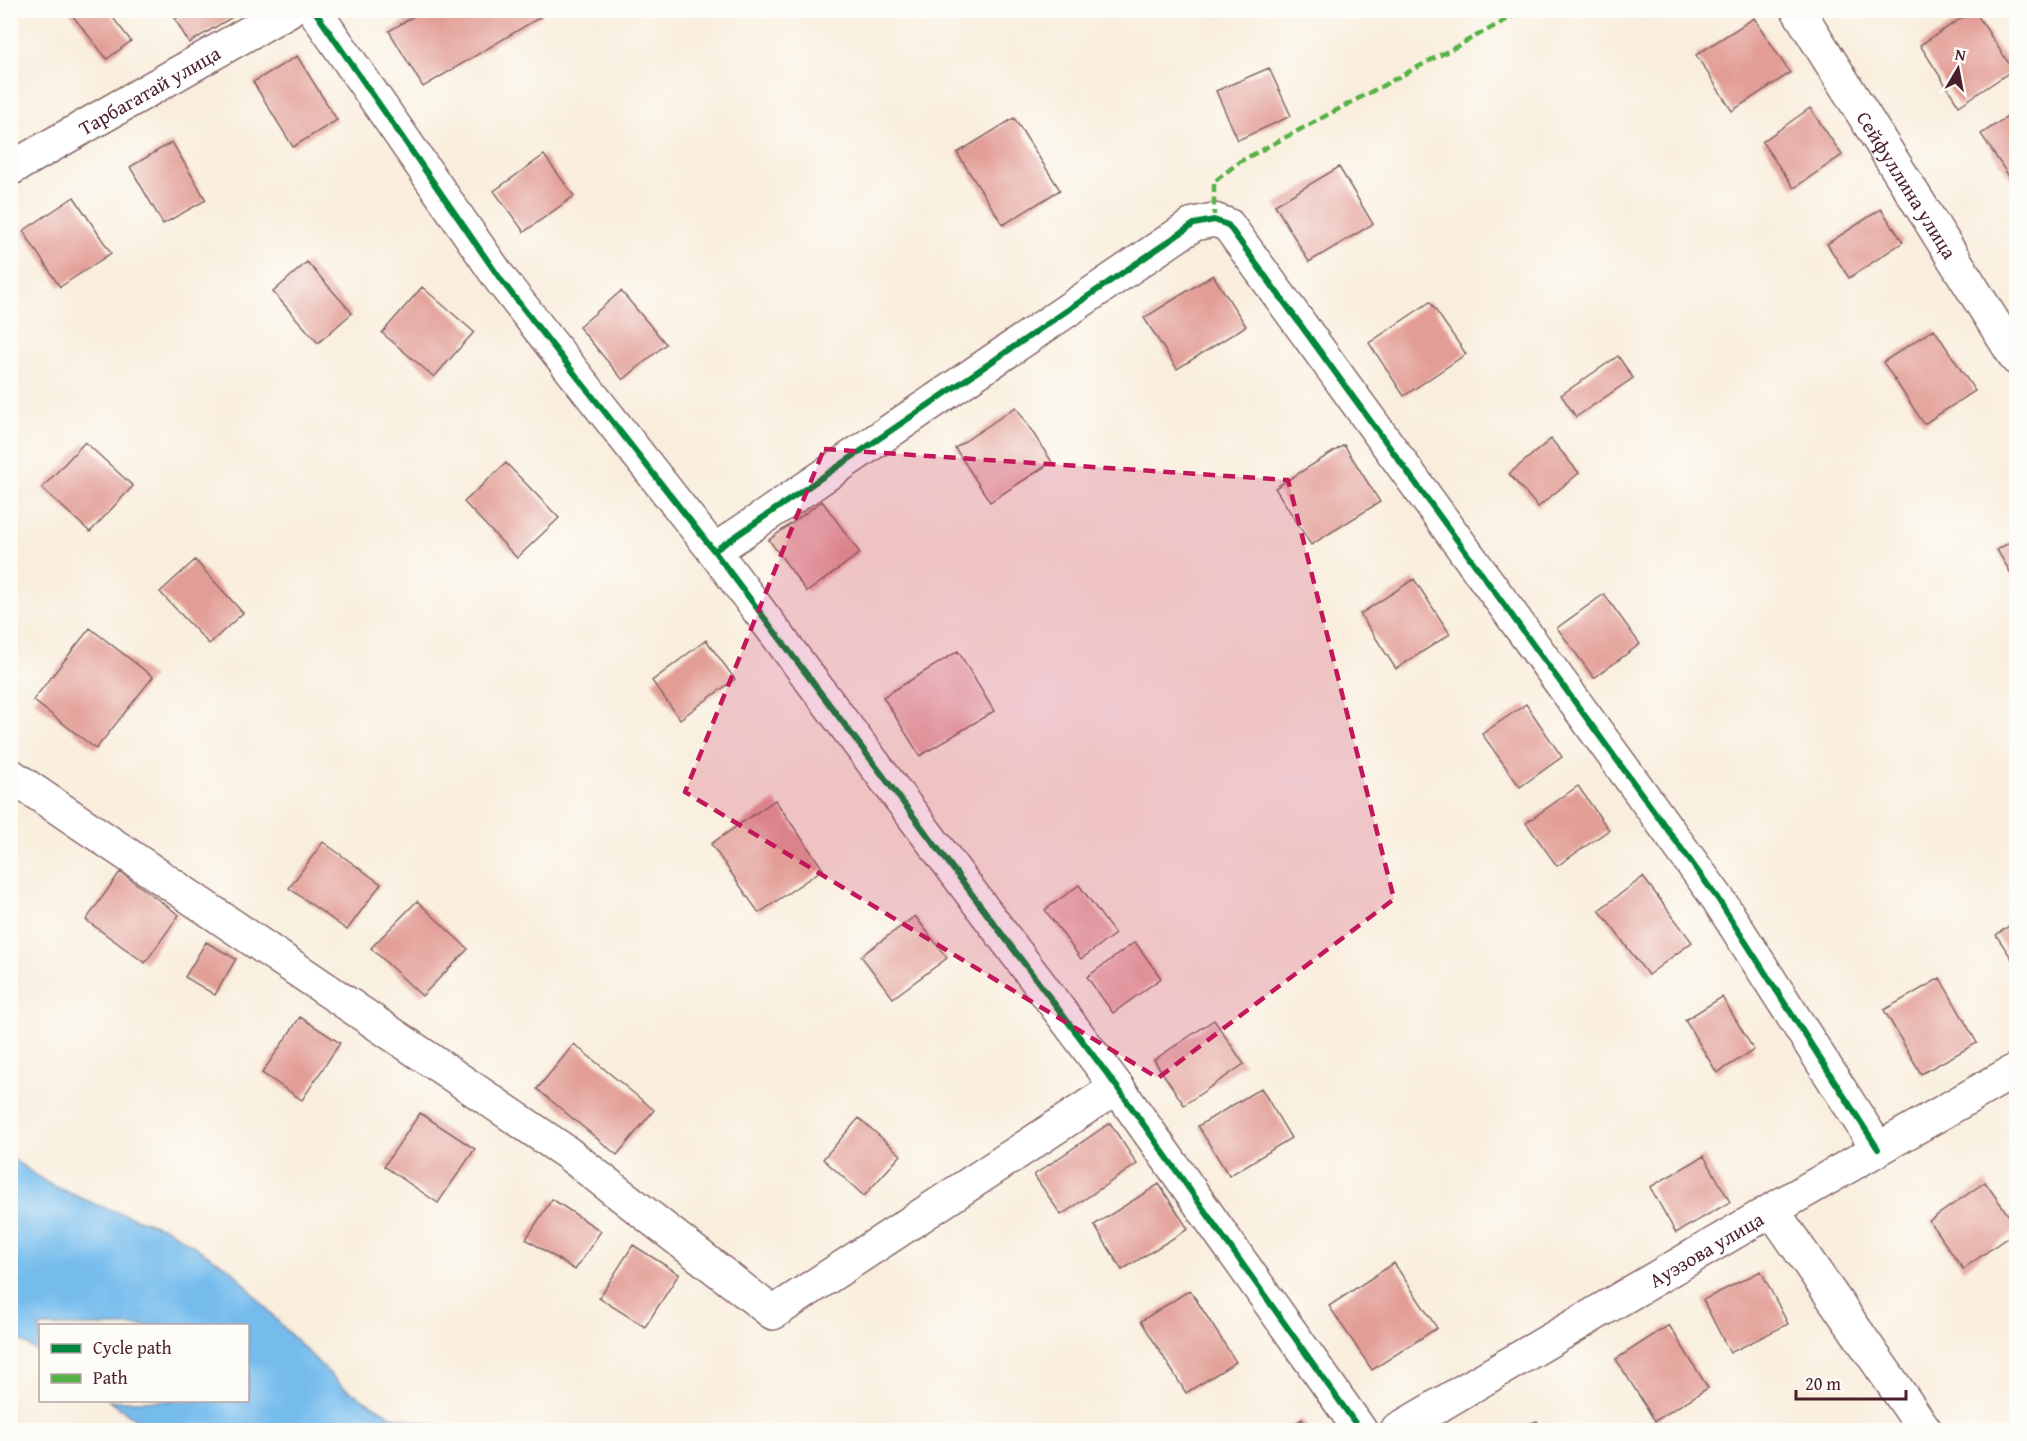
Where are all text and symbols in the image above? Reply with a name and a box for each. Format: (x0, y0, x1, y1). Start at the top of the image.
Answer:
street label: Тарбагатай улица (73, 38, 226, 142)
north arrow (1928, 39, 1988, 99)
text: N (1953, 41, 1968, 67)
street label: Сейфуллина улица (1850, 105, 1965, 264)
street label: Ауэзова улица (1643, 1204, 1769, 1294)
legend (39, 1324, 249, 1402)
text: Cycle path (93, 1334, 172, 1361)
scale bar (1796, 1363, 1906, 1401)
text: Path (93, 1364, 128, 1391)
text: 20 m (1805, 1370, 1841, 1397)

